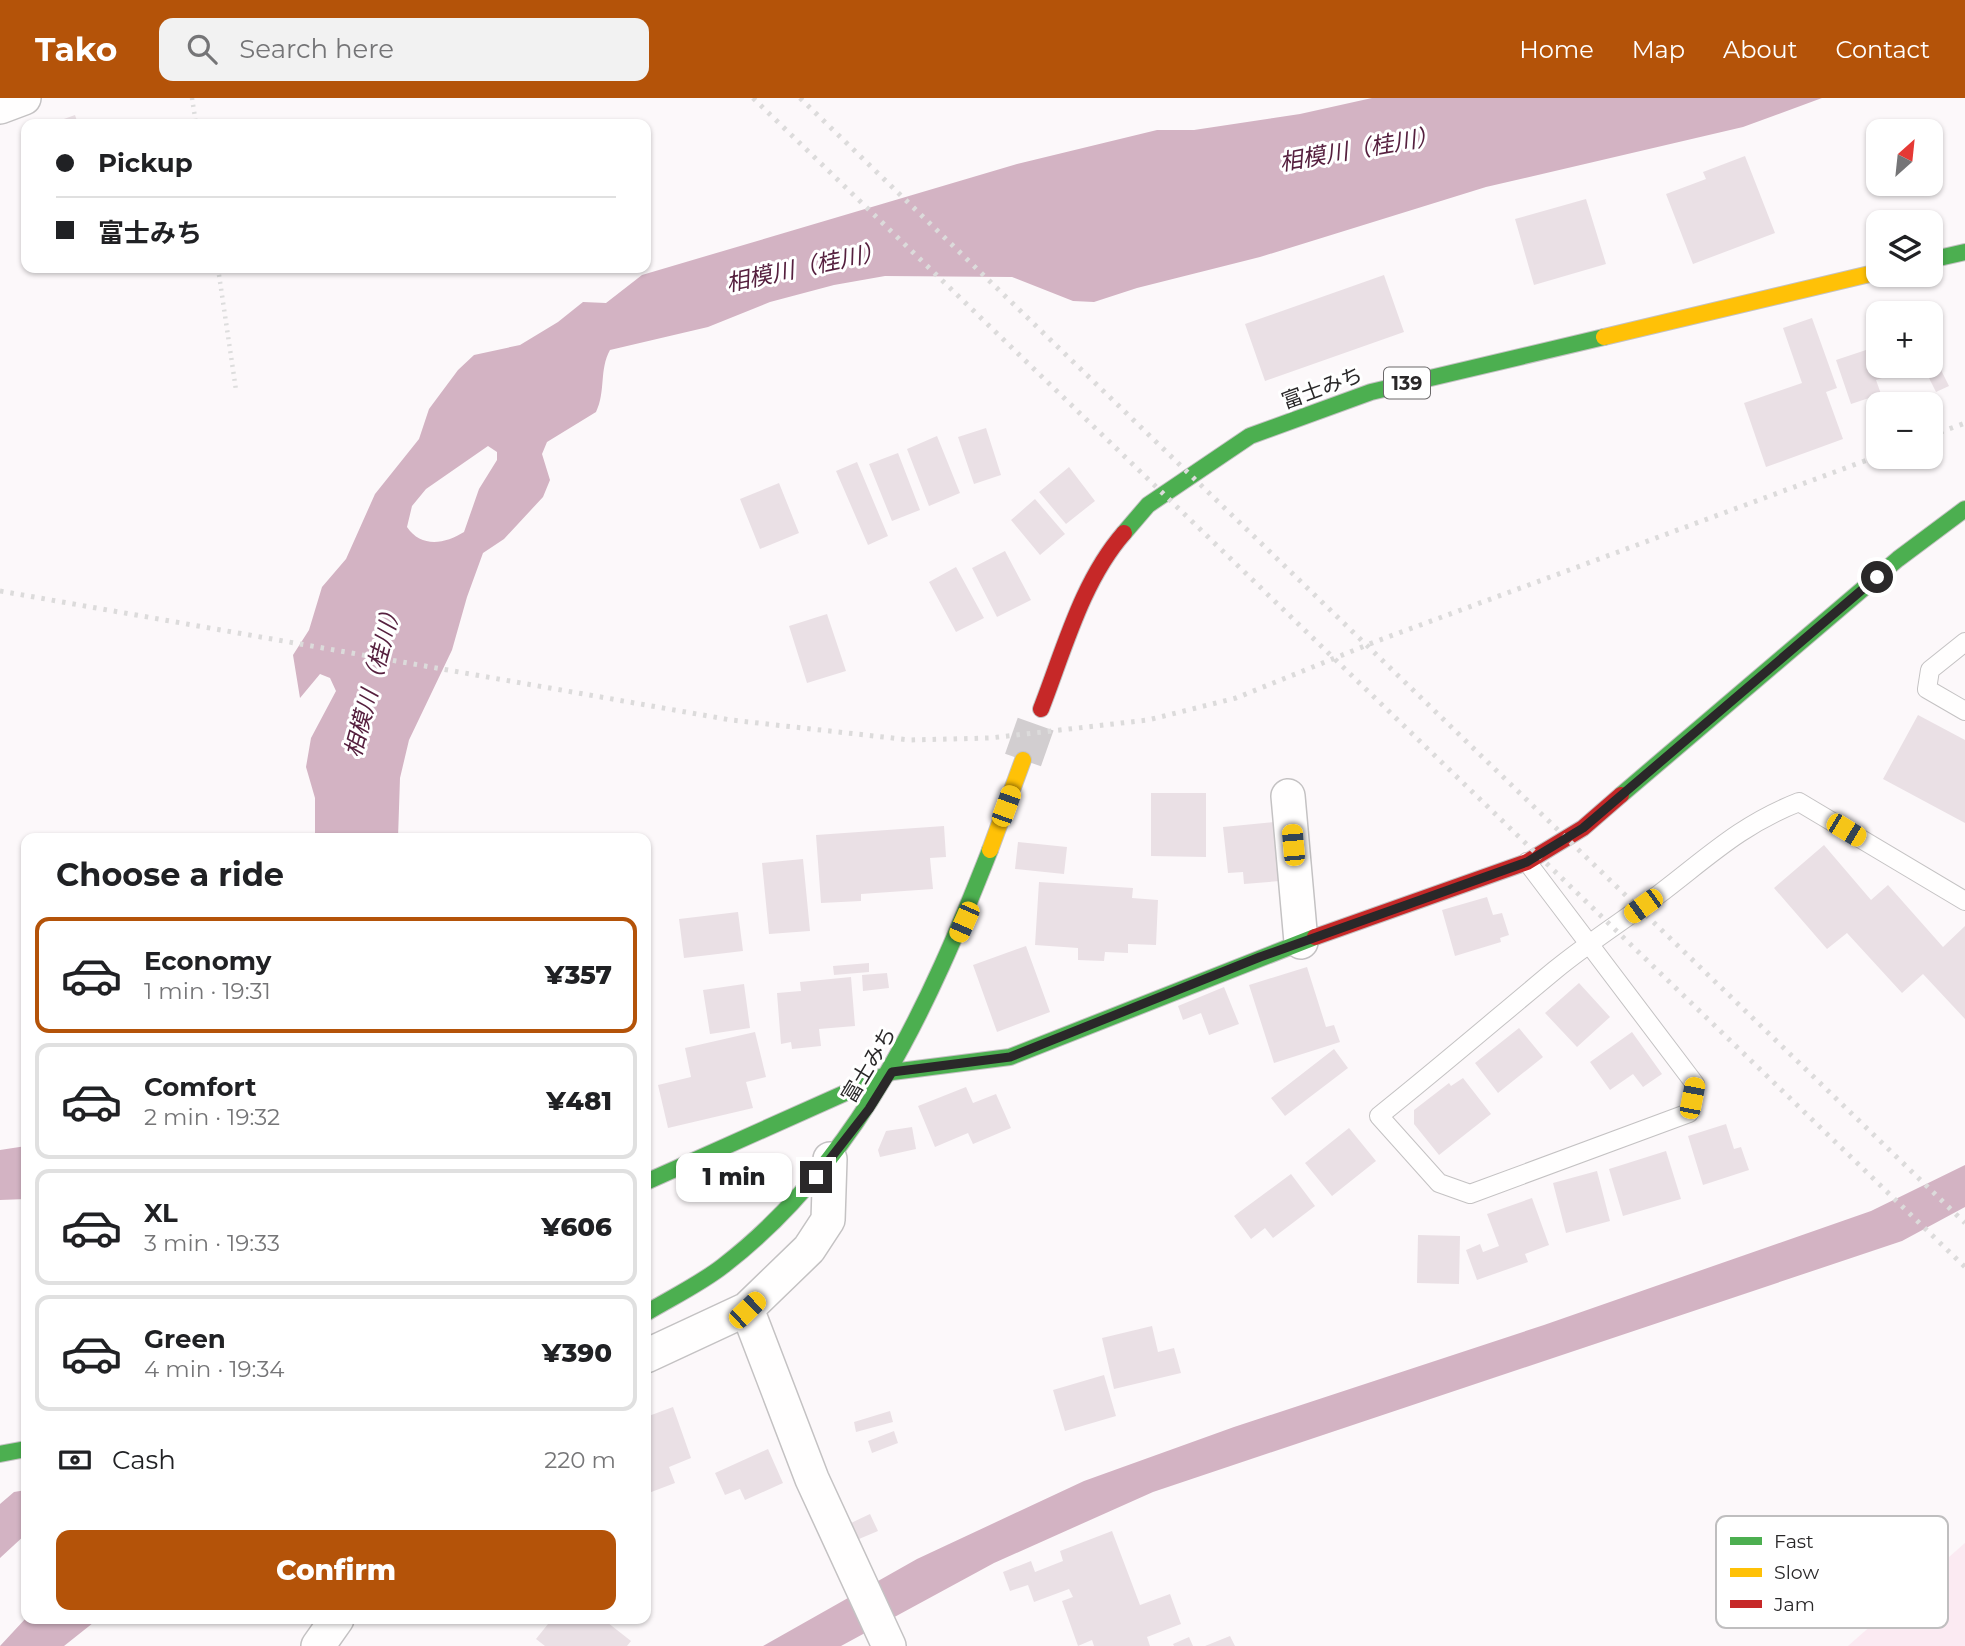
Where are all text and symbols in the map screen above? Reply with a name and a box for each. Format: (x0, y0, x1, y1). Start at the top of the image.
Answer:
search box (159, 18, 649, 81)
text: Tako (35, 29, 117, 69)
icon: search (183, 30, 221, 68)
text: Search here (239, 33, 394, 65)
text: Home (1519, 35, 1594, 64)
text: Map (1632, 35, 1685, 64)
text: About (1723, 35, 1797, 64)
text: Contact (1835, 35, 1930, 64)
north arrow (1866, 119, 1942, 196)
map controls (1866, 119, 1943, 469)
water label: 相模川（桂川） (1277, 121, 1441, 177)
text: Pickup (98, 147, 193, 179)
button: layers (1866, 210, 1943, 287)
text: 富士みち (98, 217, 202, 249)
water label: 相模川（桂川） (723, 237, 887, 297)
button: + (1866, 301, 1943, 378)
street label: 富士みち (1278, 361, 1366, 414)
road number: 139 (1384, 368, 1430, 398)
button: − (1866, 392, 1943, 469)
route start (1861, 561, 1893, 593)
water label: 相模川（桂川） (339, 598, 407, 760)
car (989, 783, 1024, 829)
car (1823, 810, 1870, 850)
car (1281, 823, 1306, 867)
text: Choose a ride (56, 855, 284, 894)
car (1620, 885, 1667, 927)
car (946, 899, 983, 945)
icon: car (60, 944, 123, 1007)
text: Economy (144, 945, 271, 977)
text: ¥357 (545, 959, 612, 991)
text: 1 min · 19:31 (144, 977, 271, 1005)
street label: 富士みち (836, 1022, 901, 1107)
icon: car (60, 1070, 123, 1133)
text: Comfort (144, 1071, 256, 1103)
car (1678, 1075, 1707, 1121)
text: ¥481 (546, 1085, 612, 1117)
text: 2 min · 19:32 (144, 1103, 280, 1131)
callout: 1 min (676, 1152, 792, 1202)
route end (800, 1161, 832, 1193)
text: 1 min (702, 1163, 766, 1191)
icon: car (60, 1196, 123, 1259)
text: XL (144, 1197, 178, 1229)
text: ¥606 (541, 1211, 612, 1243)
text: 3 min · 19:33 (144, 1229, 280, 1257)
car (725, 1288, 770, 1332)
icon: car (60, 1322, 123, 1385)
text: Green (144, 1323, 226, 1355)
text: ¥390 (542, 1337, 612, 1369)
text: 4 min · 19:34 (144, 1355, 285, 1383)
icon: cash (56, 1441, 94, 1479)
text: Cash (112, 1444, 176, 1476)
text: 220 m (544, 1446, 616, 1474)
legend (1716, 1516, 1948, 1628)
button: Confirm (56, 1530, 616, 1610)
text: Fast (1774, 1530, 1814, 1553)
text: Slow (1774, 1561, 1819, 1584)
text: Jam (1773, 1593, 1815, 1616)

